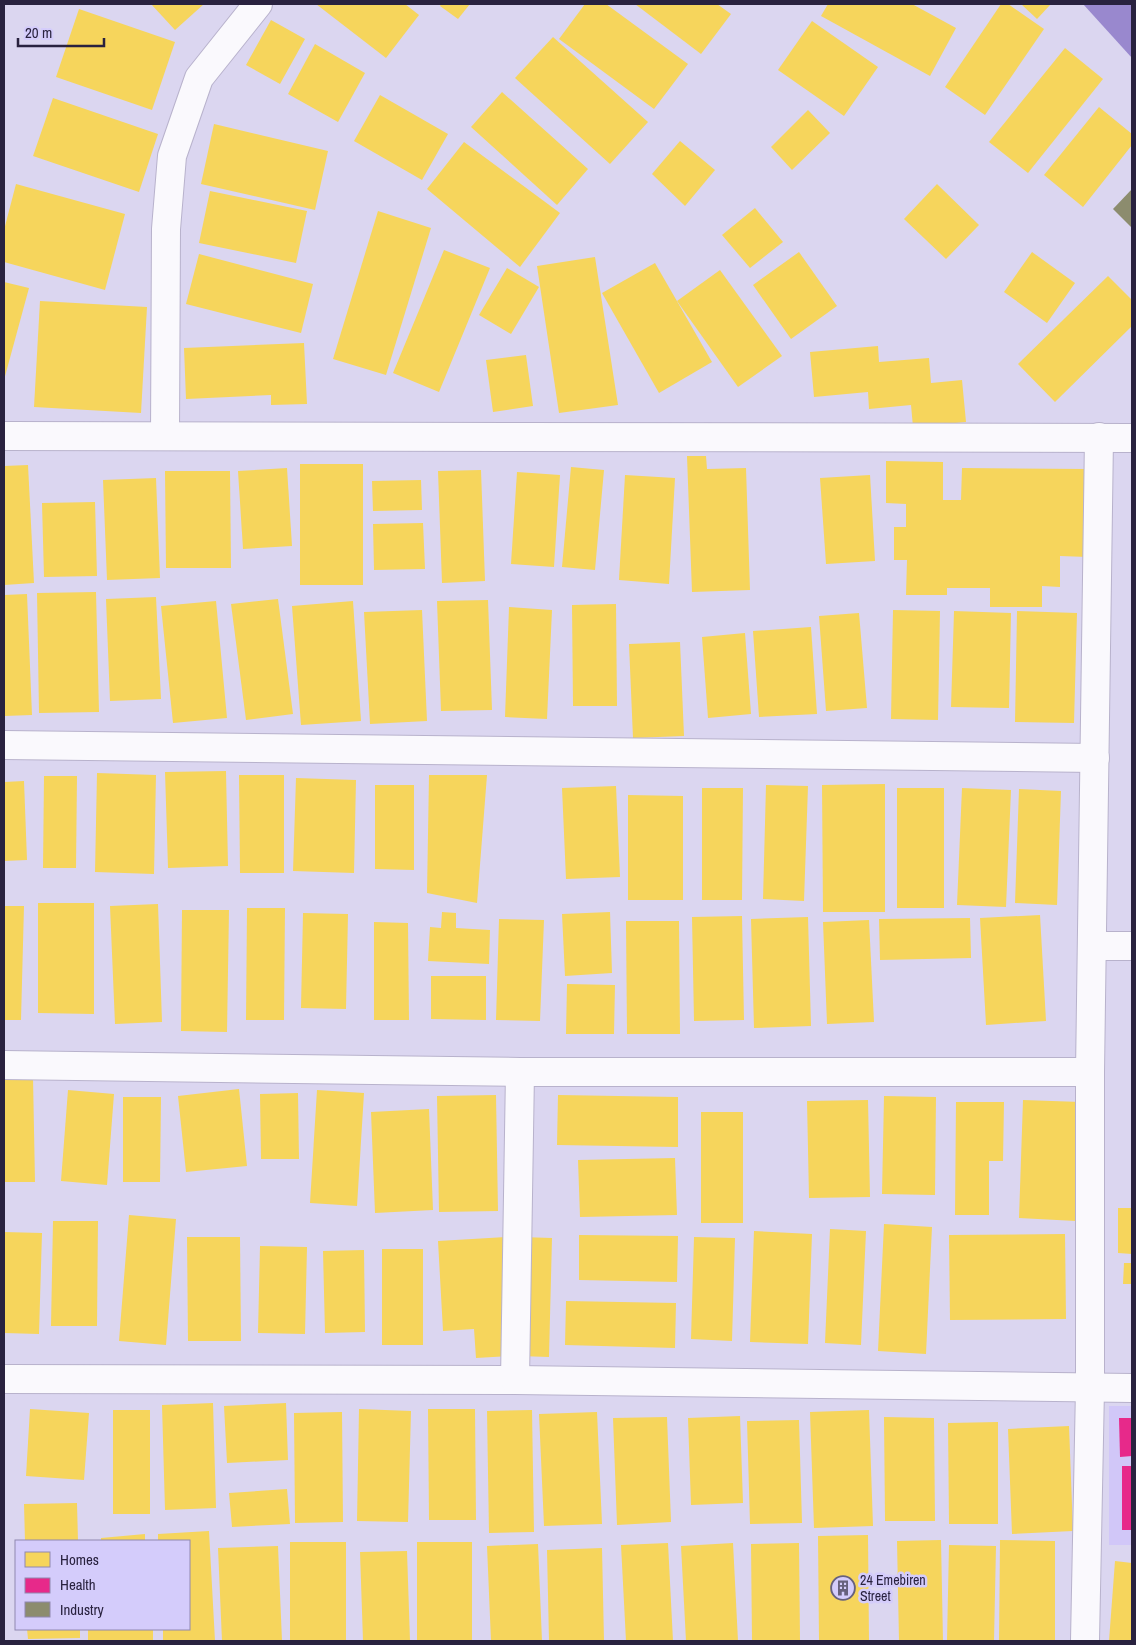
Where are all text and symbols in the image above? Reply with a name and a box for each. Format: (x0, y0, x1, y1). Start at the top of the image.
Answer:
scale bar (18, 15, 104, 47)
text: 20 m (25, 22, 52, 43)
legend (15, 1540, 190, 1630)
text: Homes (60, 1549, 99, 1570)
place label: 24 Emebiren Street (860, 1571, 926, 1605)
text: Health (60, 1574, 96, 1595)
building icon: 24 Emebiren Street (830, 1575, 856, 1601)
text: Industry (60, 1599, 105, 1620)

